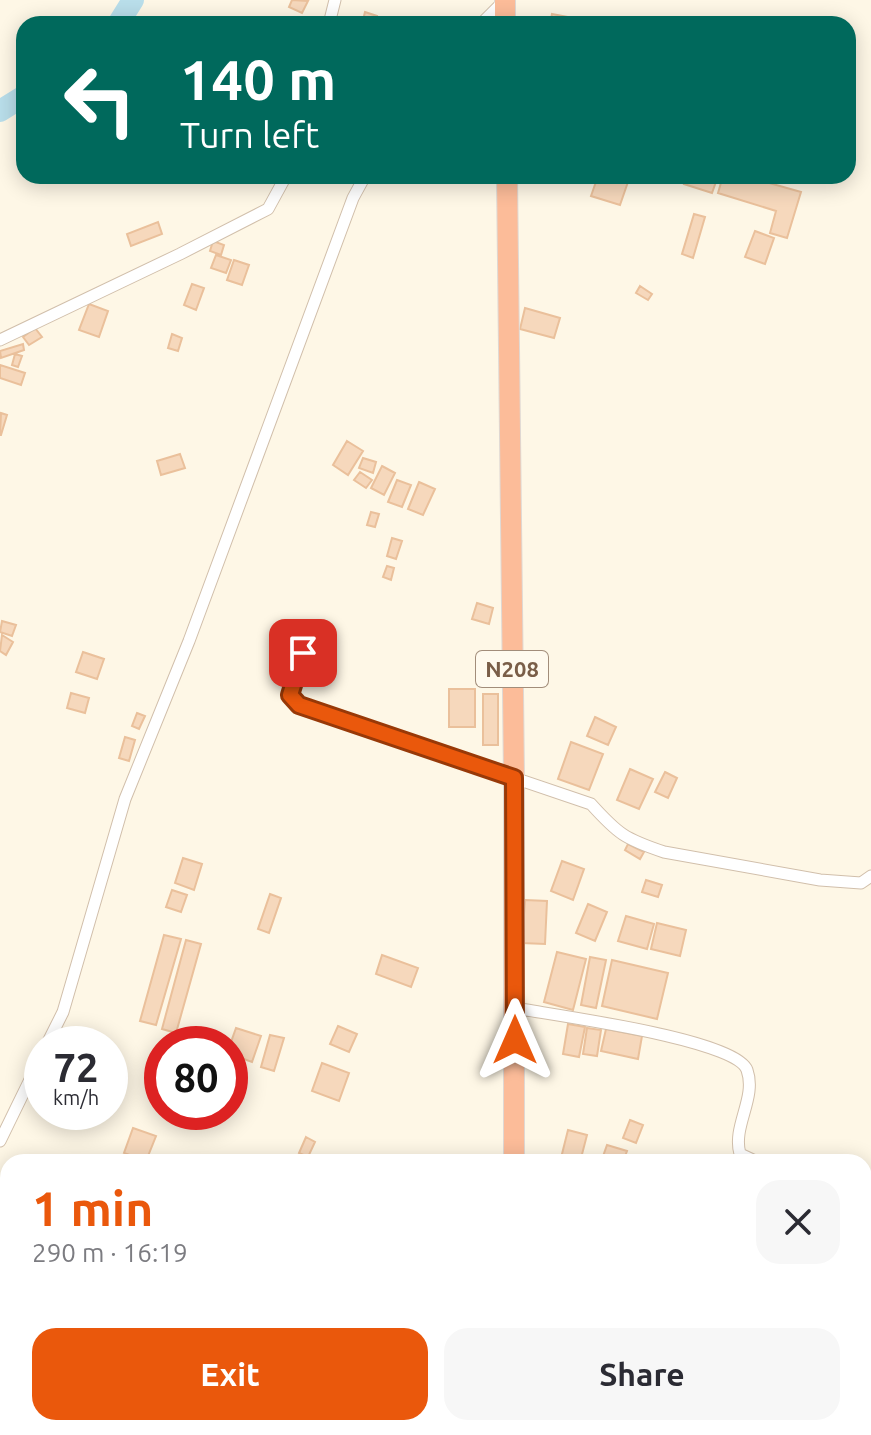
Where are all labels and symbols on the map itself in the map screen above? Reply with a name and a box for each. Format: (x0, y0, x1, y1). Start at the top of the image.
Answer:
pin (269, 619, 337, 687)
road number: N208 (476, 651, 548, 687)
position arrow (473, 998, 557, 1082)
speed limit sign: 80 (144, 1026, 248, 1130)

